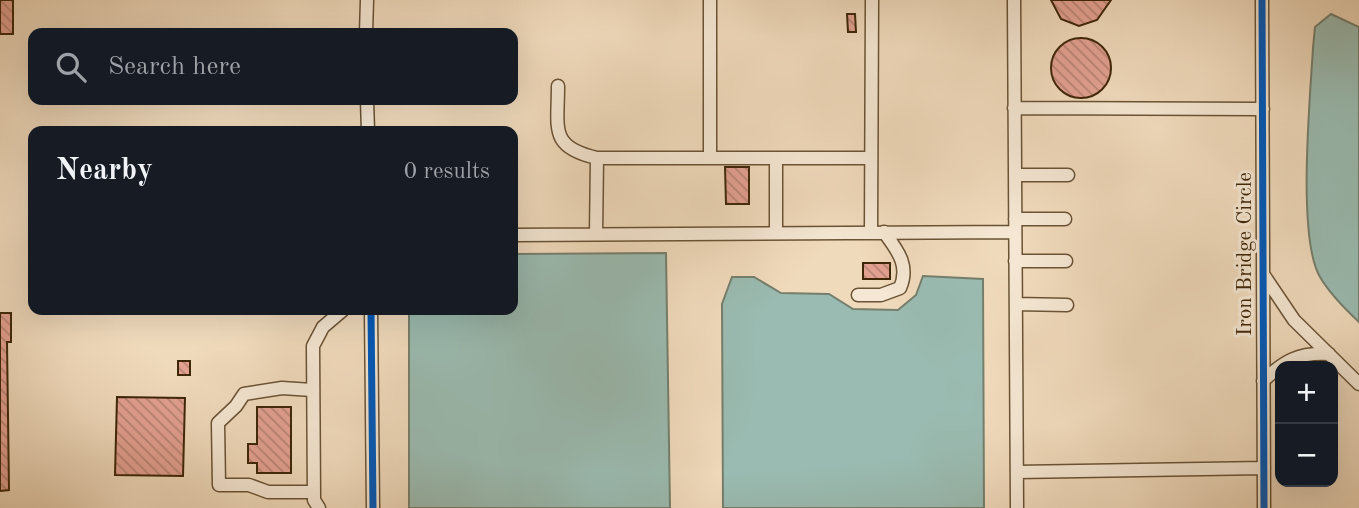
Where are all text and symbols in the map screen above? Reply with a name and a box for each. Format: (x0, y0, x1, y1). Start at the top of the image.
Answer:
search box (28, 28, 518, 105)
icon: search (52, 48, 90, 86)
text: Search here (108, 54, 241, 80)
text: Nearby (56, 156, 153, 186)
text: 0 results (404, 160, 490, 183)
street label: Iron Bridge Circle (1235, 172, 1256, 336)
map controls (1275, 361, 1338, 487)
button: + (1275, 361, 1338, 424)
button: − (1275, 424, 1338, 487)

